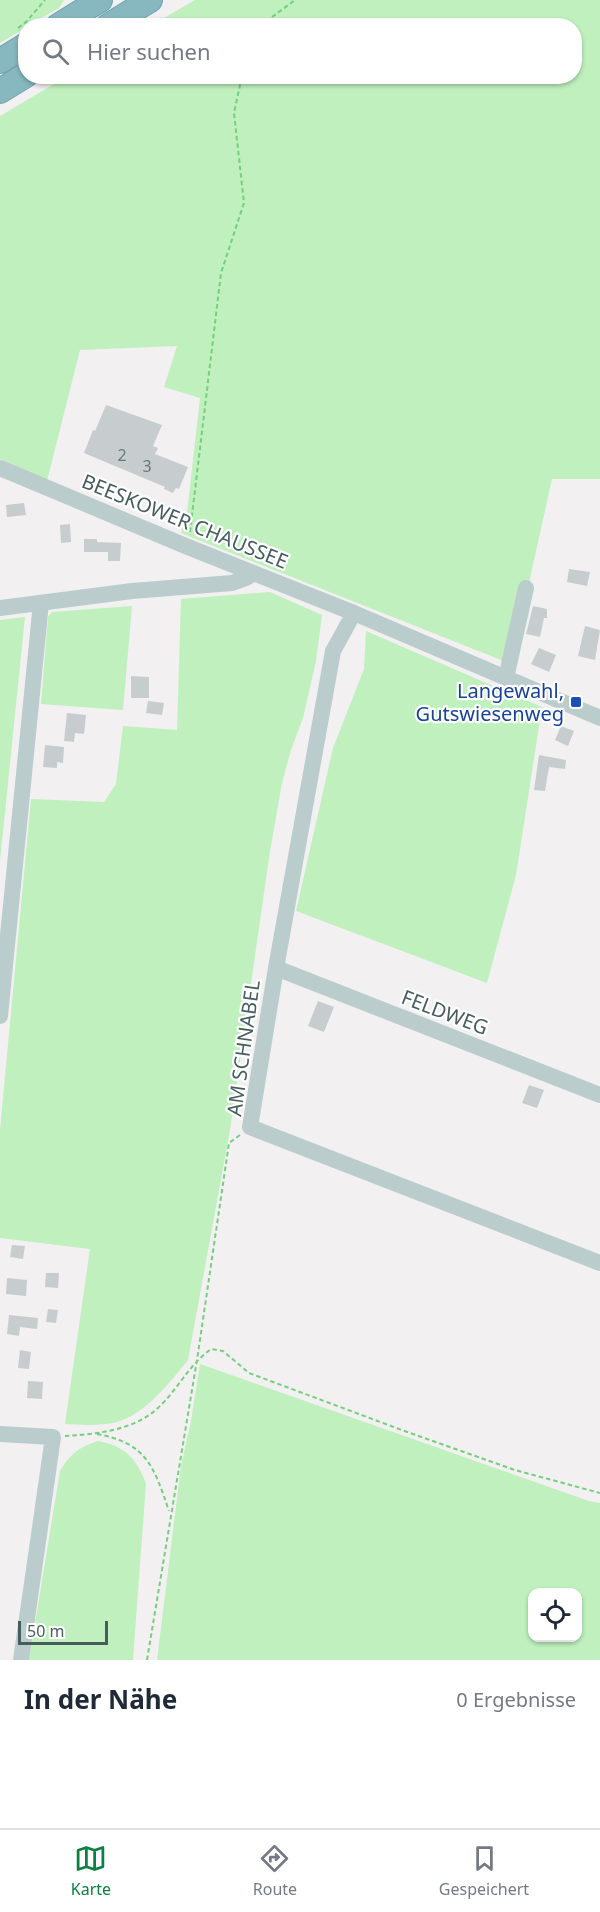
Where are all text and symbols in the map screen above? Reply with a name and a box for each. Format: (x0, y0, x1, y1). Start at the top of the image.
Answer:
search box (18, 18, 582, 84)
icon: search (39, 35, 72, 68)
text: Hier suchen (87, 36, 211, 66)
house number: 2 (117, 444, 127, 466)
house number: 3 (142, 455, 152, 477)
street label: BEESKOWER CHAUSSEE (78, 467, 292, 575)
place label: Langewahl, Gutswiesenweg (416, 677, 564, 727)
marker: Langewahl, Gutswiesenweg (569, 695, 583, 709)
street label: AM SCHNABEL (220, 978, 266, 1118)
street label: FELDWEG (398, 983, 492, 1041)
map controls (528, 1588, 582, 1642)
button: locate (528, 1588, 582, 1642)
scale bar (18, 1618, 108, 1646)
text: 50 m (27, 1620, 64, 1642)
text: In der Nähe (24, 1681, 177, 1717)
text: 0 Ergebnisse (456, 1686, 576, 1713)
tab: Karte (71, 1842, 111, 1900)
tab: Route (253, 1842, 297, 1900)
tab: Gespeichert (439, 1842, 529, 1900)

